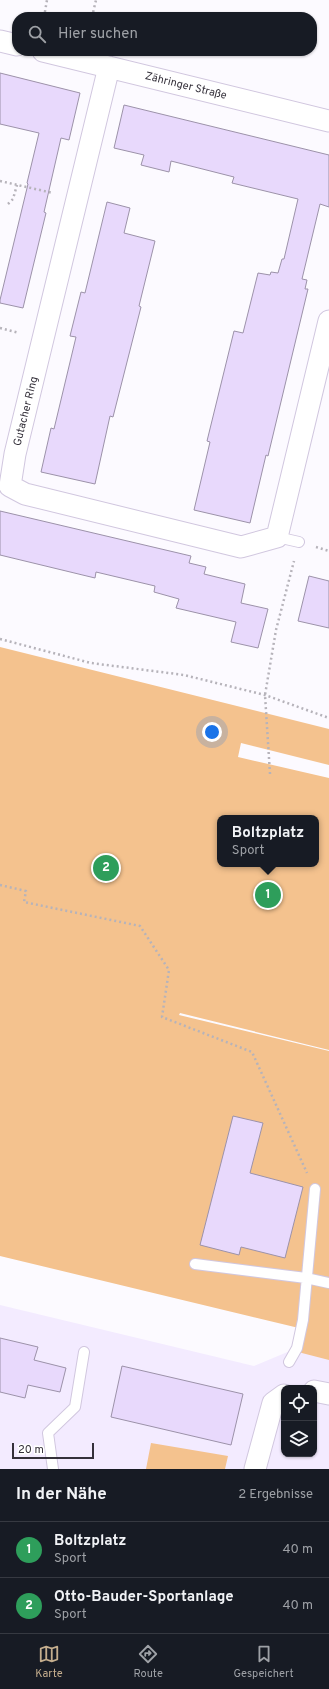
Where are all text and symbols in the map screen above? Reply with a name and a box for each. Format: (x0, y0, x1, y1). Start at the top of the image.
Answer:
search box (12, 12, 317, 56)
icon: search (26, 23, 48, 45)
text: Hier suchen (58, 25, 138, 44)
street label: Zähringer Straße (143, 69, 228, 103)
street label: Gutacher Ring (11, 375, 41, 447)
your location (202, 722, 222, 742)
popup (217, 815, 319, 867)
text: Boltzplatz (232, 824, 304, 843)
text: Sport (232, 843, 265, 859)
pin: 2 (93, 853, 119, 883)
pin: 1 (255, 880, 281, 910)
map controls (281, 1385, 317, 1457)
button: locate (281, 1385, 317, 1421)
button: layers (281, 1421, 317, 1457)
scale bar (12, 1441, 94, 1460)
text: 20 m (18, 1443, 44, 1457)
text: In der Nähe (16, 1484, 107, 1506)
text: 2 Ergebnisse (238, 1487, 313, 1503)
text: Boltzplatz (54, 1532, 126, 1551)
text: 1 (26, 1542, 32, 1558)
text: 40 m (283, 1542, 313, 1558)
text: Sport (54, 1551, 87, 1567)
text: Otto-Bauder-Sportanlage (54, 1588, 234, 1607)
text: 2 (25, 1598, 33, 1614)
text: 40 m (283, 1598, 313, 1614)
text: Sport (54, 1607, 87, 1623)
tab: Karte (35, 1643, 63, 1681)
tab: Route (133, 1643, 163, 1681)
tab: Gespeichert (234, 1643, 294, 1681)

